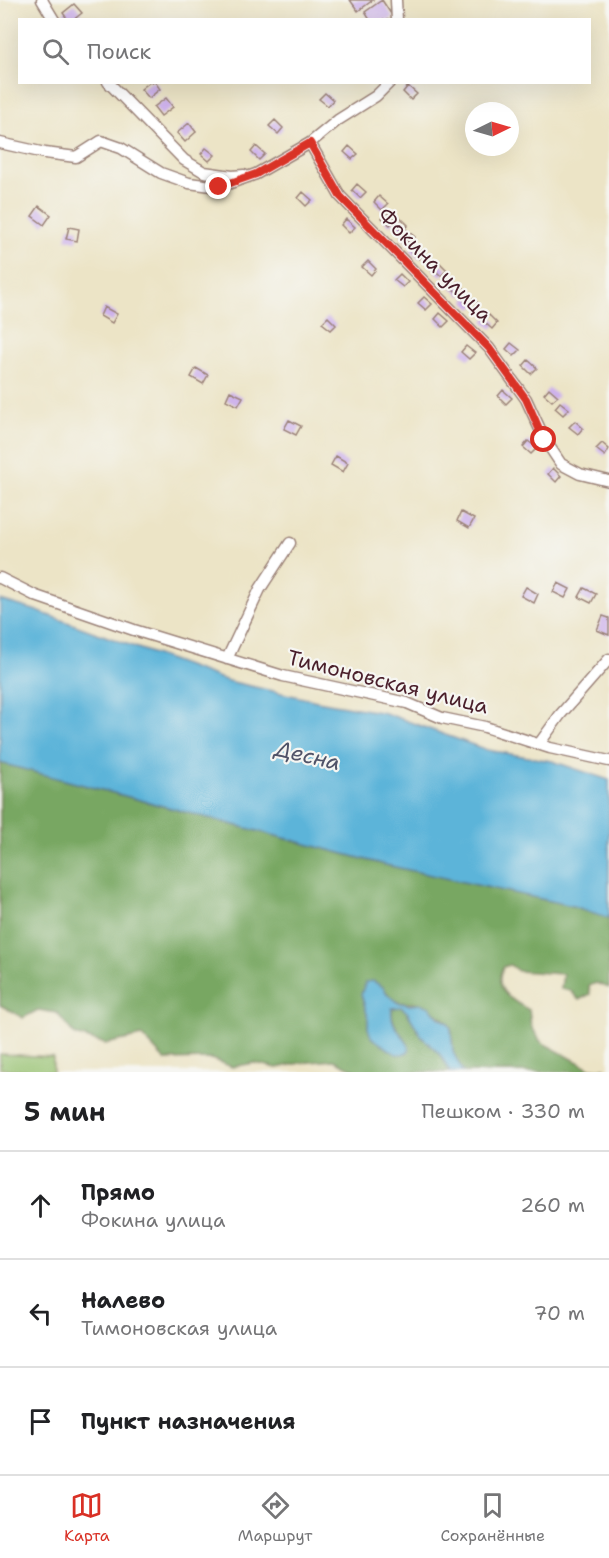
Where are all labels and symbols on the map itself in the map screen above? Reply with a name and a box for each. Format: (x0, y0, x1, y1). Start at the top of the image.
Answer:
north arrow (465, 102, 519, 156)
route end (205, 173, 231, 199)
street label: Фокина улица (372, 202, 498, 328)
route start (530, 426, 556, 452)
street label: Тимоновская улица (285, 643, 491, 721)
water label: Десна (270, 733, 343, 777)

